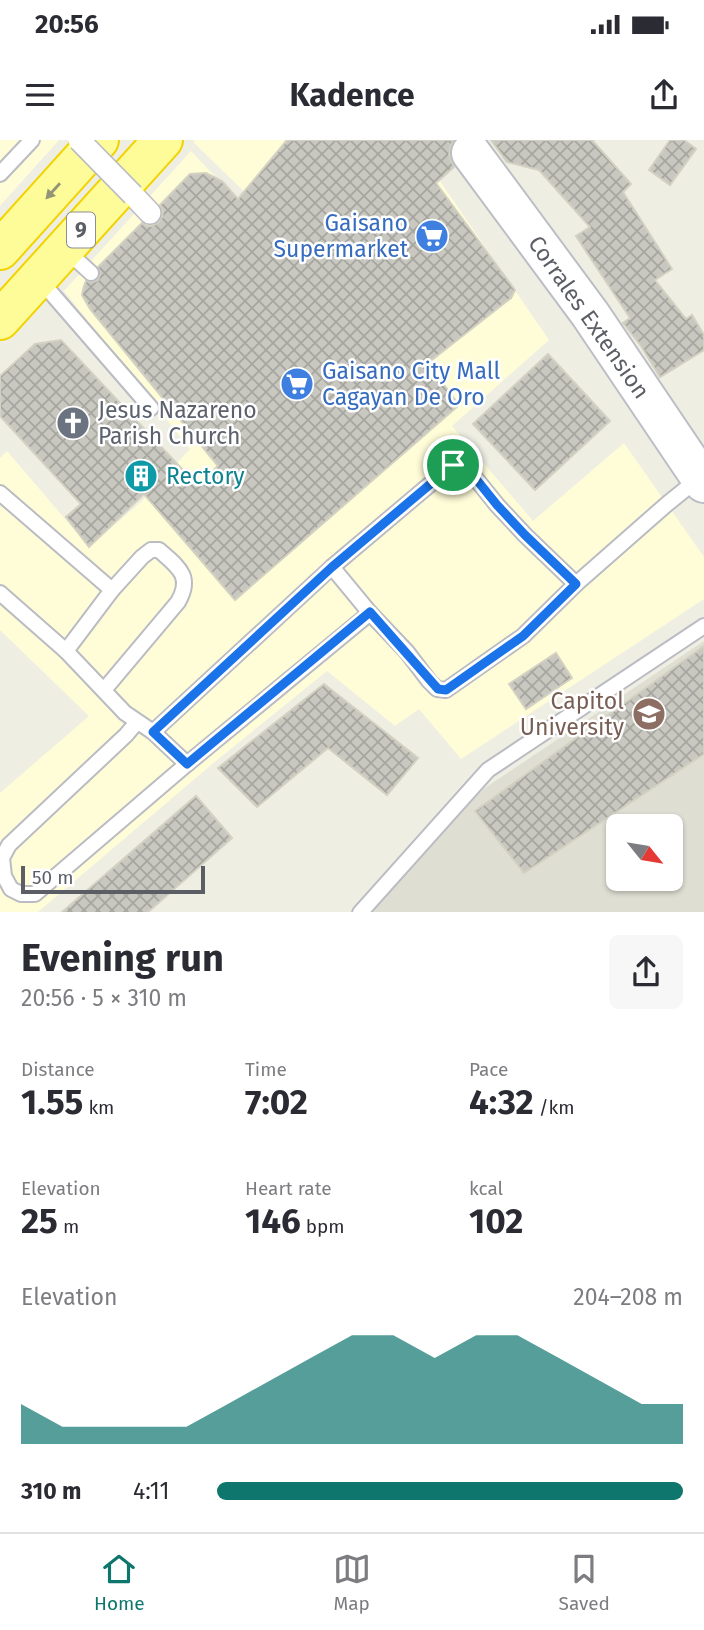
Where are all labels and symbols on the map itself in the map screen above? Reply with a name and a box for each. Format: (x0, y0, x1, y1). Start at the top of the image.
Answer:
one-way arrow (45, 182, 61, 200)
place label: Gaisano Supermarket (273, 209, 409, 263)
road number: 9 (67, 212, 95, 248)
supermarket icon: Gaisano Supermarket (413, 217, 451, 255)
street label: Corrales Extension (522, 230, 656, 404)
place label: Gaisano City Mall Cagayan De Oro (322, 357, 500, 411)
supermarket icon: Gaisano City Mall Cagayan De Oro (278, 365, 316, 403)
place label: Jesus Nazareno Parish Church (98, 396, 257, 450)
church icon: Jesus Nazareno Parish Church (54, 404, 92, 442)
pin (423, 435, 483, 495)
building icon: Rectory (122, 457, 160, 495)
place label: Rectory (166, 462, 245, 490)
place label: Capitol University (520, 687, 625, 741)
school or university icon: Capitol University (630, 695, 668, 733)
north arrow (606, 814, 682, 891)
scale bar (21, 864, 205, 895)

